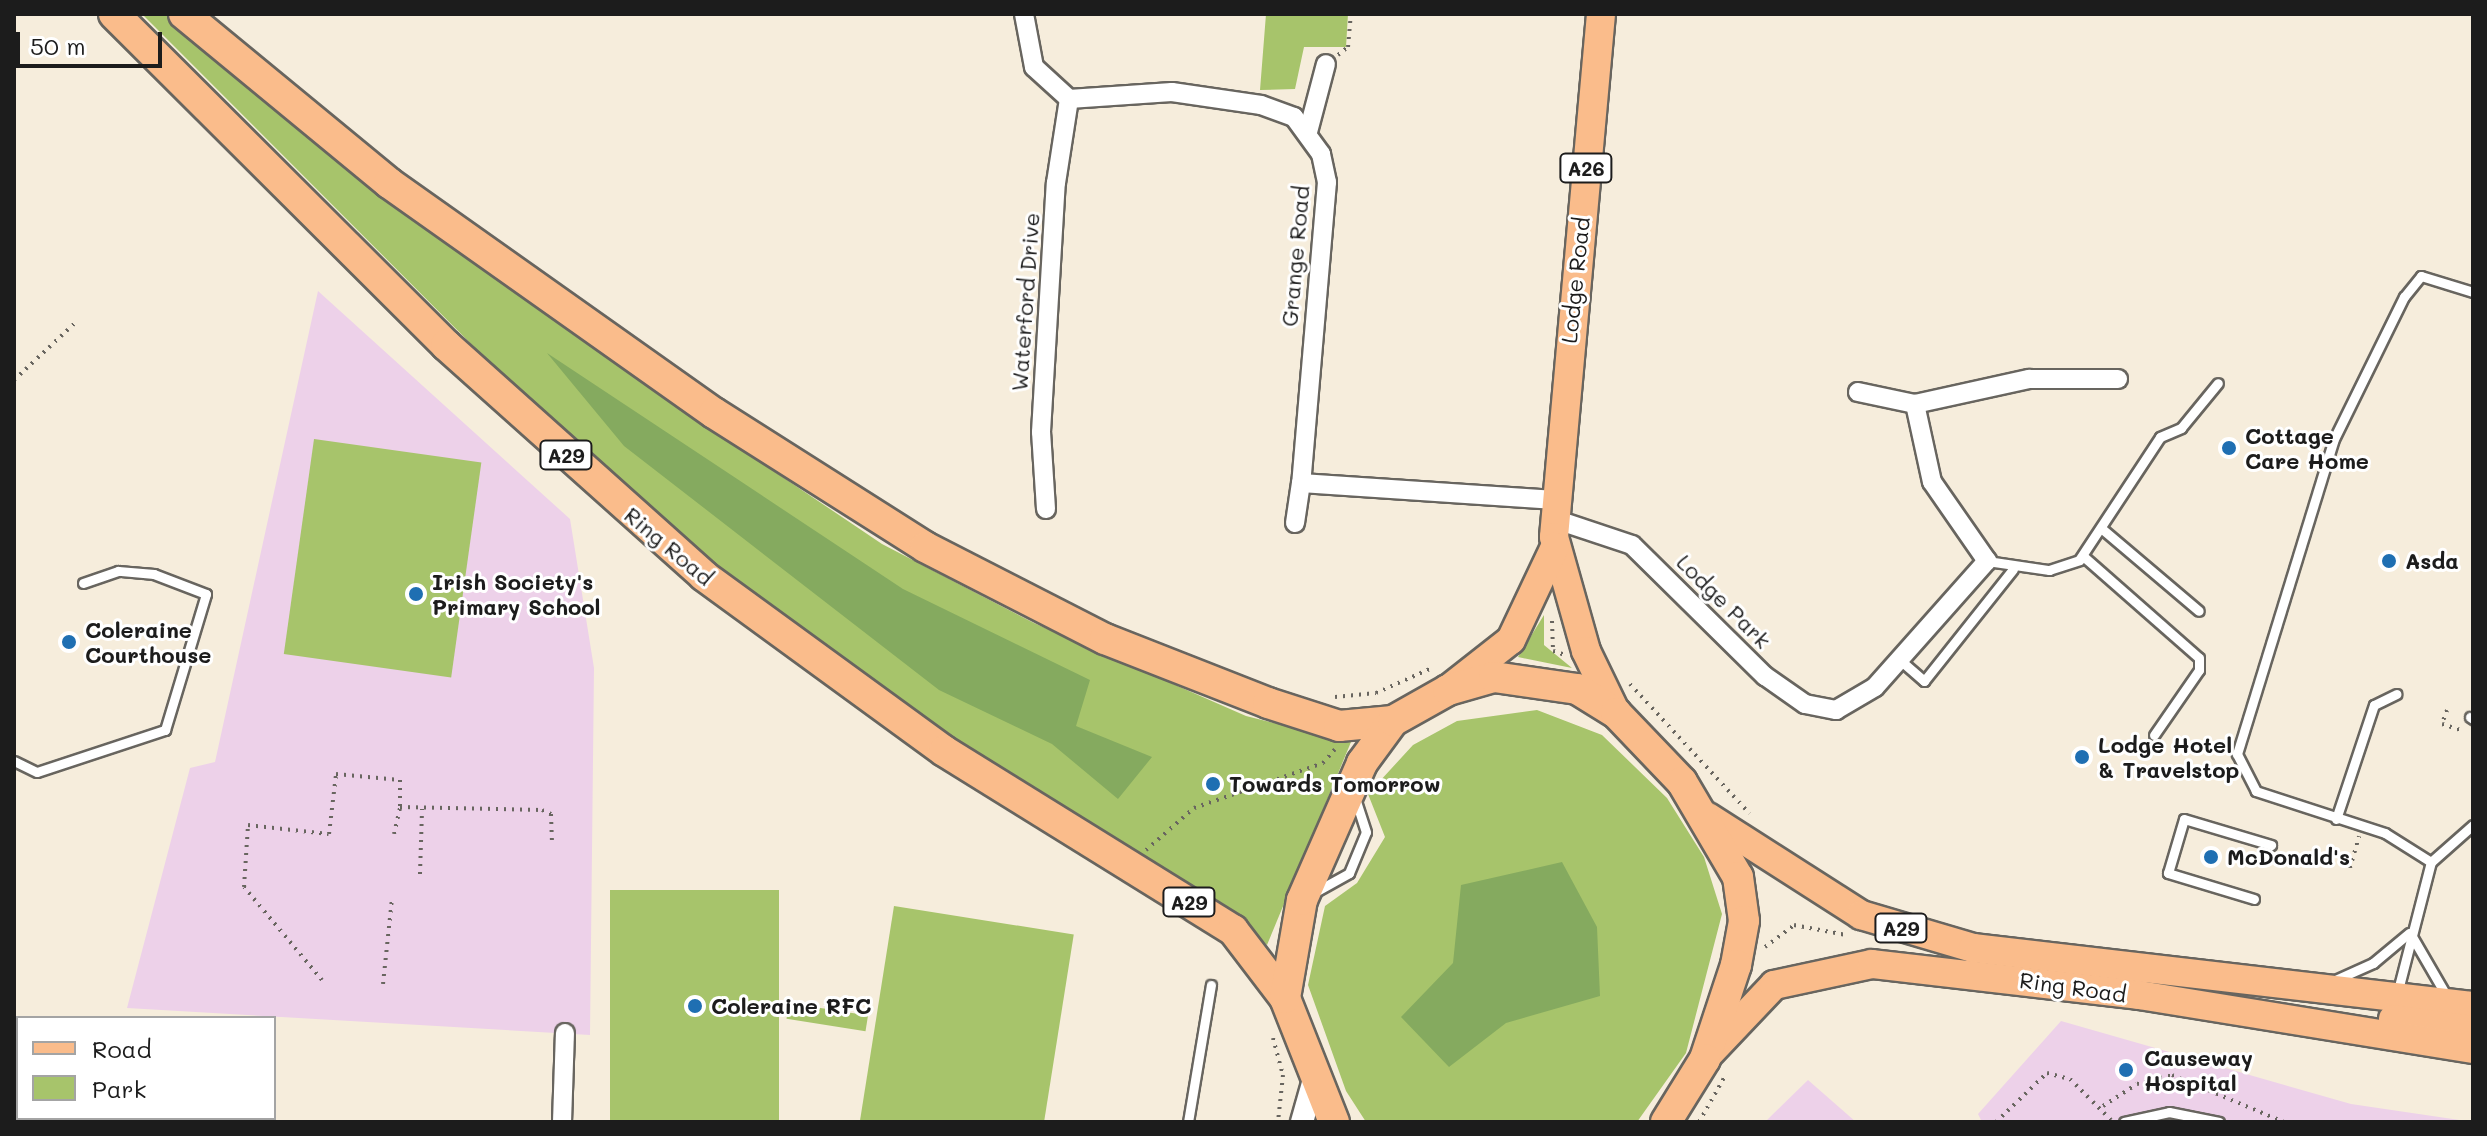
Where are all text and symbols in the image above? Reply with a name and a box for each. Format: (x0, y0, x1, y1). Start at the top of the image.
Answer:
scale bar (20, 16, 166, 66)
text: 50 m (30, 30, 86, 61)
road number: A26 (1558, 152, 1614, 184)
street label: Grange Road (1276, 184, 1314, 328)
street label: Waterford Drive (1006, 212, 1044, 392)
street label: Lodge Road (1555, 216, 1595, 344)
place label: Cottage Care Home (2245, 422, 2369, 474)
road number: A29 (538, 439, 594, 471)
marker: Cottage Care Home (2220, 439, 2238, 457)
street label: Ring Road (619, 501, 719, 591)
place label: Asda (2405, 548, 2459, 574)
street label: Lodge Park (1672, 549, 1776, 653)
marker: Asda (2380, 552, 2398, 570)
place label: Irish Society's Primary School (432, 568, 601, 620)
marker: Irish Society's Primary School (407, 585, 425, 603)
place label: Coleraine Courthouse (85, 616, 211, 668)
marker: Coleraine Courthouse (60, 633, 78, 651)
place label: Lodge Hotel & Travelstop (2098, 731, 2239, 782)
marker: Lodge Hotel & Travelstop (2073, 748, 2091, 766)
place label: Towards Tomorrow (1229, 771, 1441, 797)
marker: Towards Tomorrow (1204, 775, 1222, 793)
place label: McDonald's (2227, 844, 2350, 870)
marker: McDonald's (2202, 848, 2220, 866)
road number: A29 (1161, 886, 1217, 918)
road number: A29 (1873, 912, 1929, 944)
street label: Ring Road (2018, 966, 2128, 1008)
place label: Coleraine RFC (711, 993, 871, 1019)
marker: Coleraine RFC (686, 997, 704, 1015)
legend (16, 1016, 276, 1120)
text: Road (92, 1033, 152, 1064)
place label: Causeway Hospital (2144, 1044, 2253, 1096)
marker: Causeway Hospital (2115, 1059, 2137, 1081)
text: Park (92, 1073, 146, 1104)

